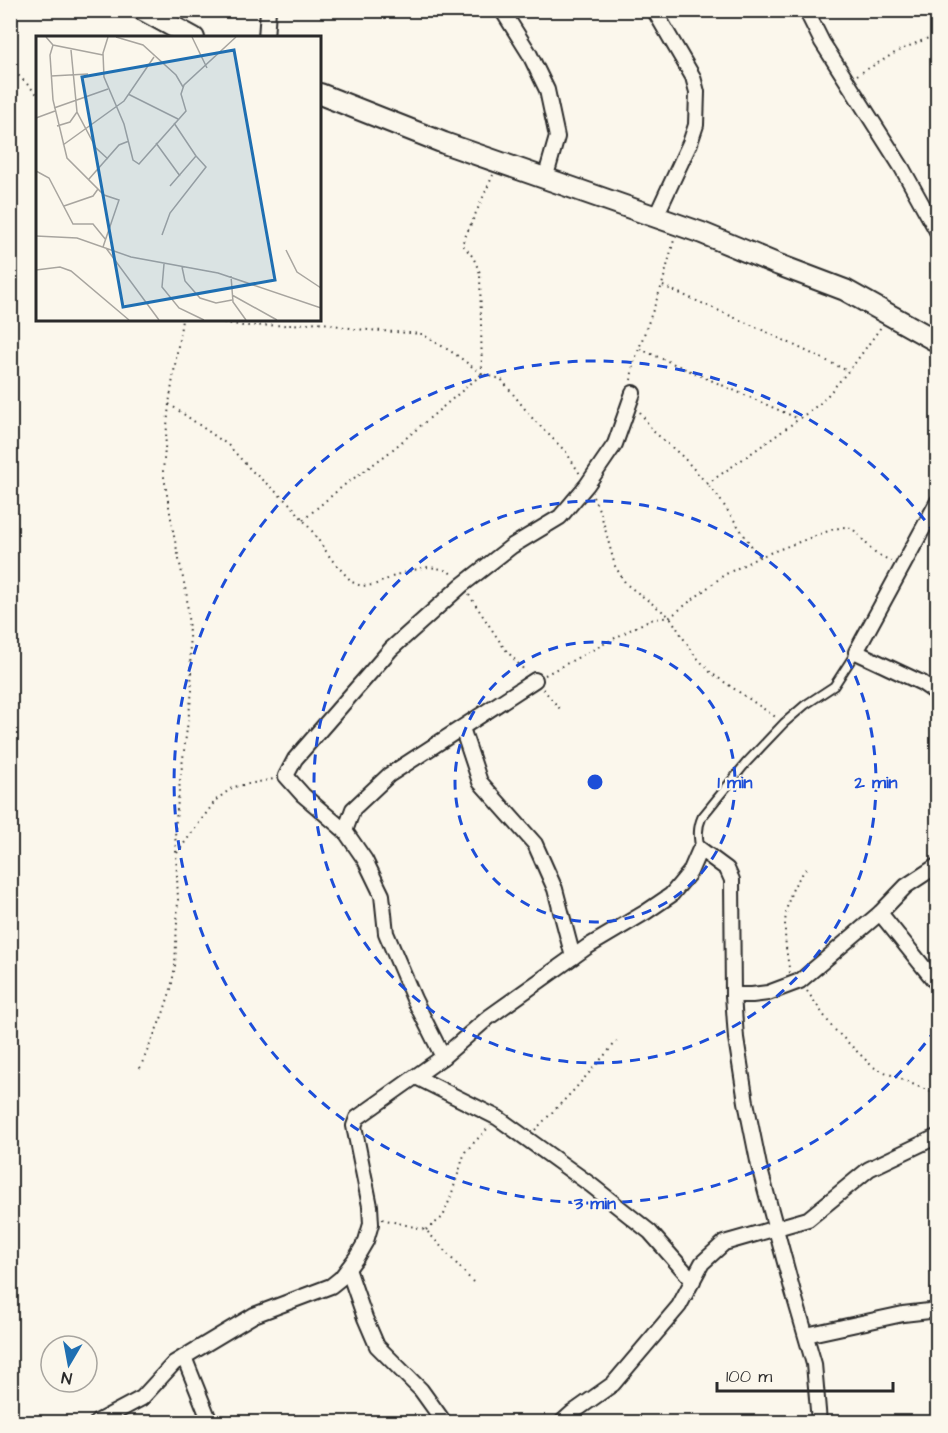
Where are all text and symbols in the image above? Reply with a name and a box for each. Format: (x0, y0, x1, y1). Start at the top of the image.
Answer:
inset map (36, 36, 321, 321)
text: 1 min (717, 770, 753, 795)
text: 2 min (853, 770, 898, 795)
centre of rings (585, 772, 605, 792)
text: 3 min (573, 1191, 616, 1216)
north arrow (39, 1334, 99, 1394)
scale bar (717, 1355, 892, 1393)
text: 100 m (726, 1364, 772, 1389)
text: N (60, 1366, 73, 1389)

